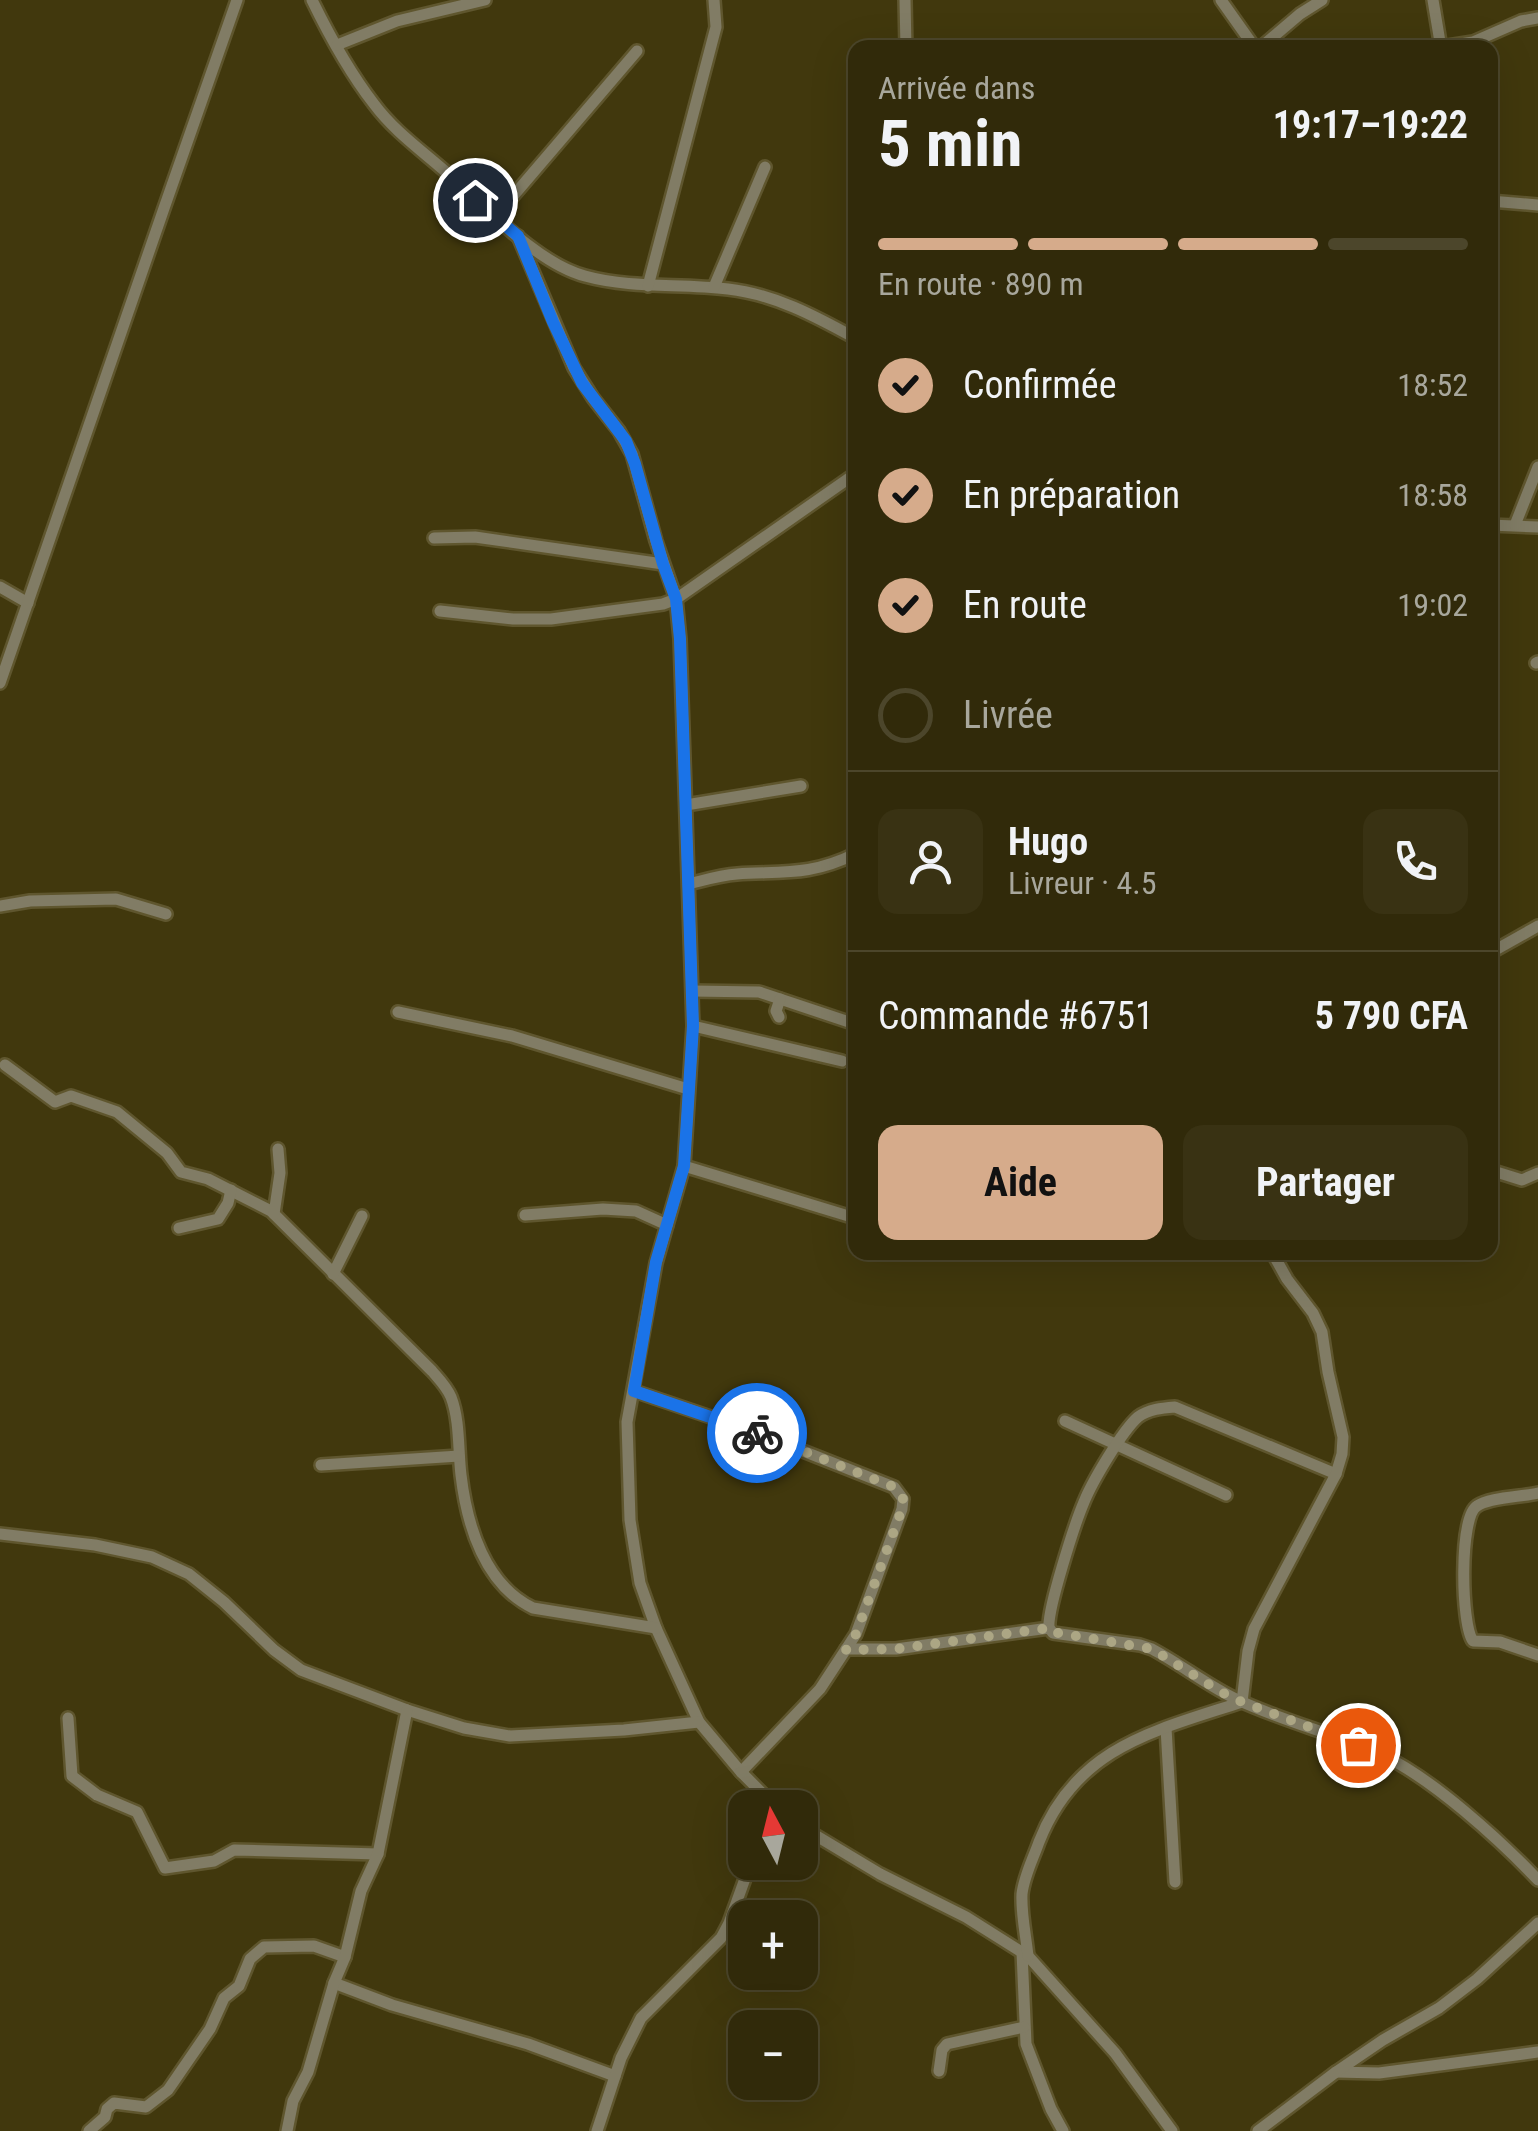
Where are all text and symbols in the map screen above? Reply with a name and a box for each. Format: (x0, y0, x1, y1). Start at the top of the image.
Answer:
text: Arrivée dans (878, 69, 1035, 107)
text: 19:17–19:22 (1273, 103, 1468, 147)
text: 5 min (878, 106, 1022, 182)
pin (433, 158, 518, 243)
icon: home (448, 173, 503, 228)
text: En route · 890 m (878, 265, 1084, 303)
icon: check (878, 358, 933, 413)
text: Confirmée (963, 363, 1116, 407)
text: 18:52 (1397, 366, 1468, 404)
icon: check (878, 468, 933, 523)
text: En préparation (963, 473, 1180, 517)
text: 18:58 (1397, 476, 1468, 514)
icon: check (878, 578, 933, 633)
text: En route (963, 583, 1087, 627)
text: 19:02 (1397, 586, 1468, 624)
text: Livrée (963, 693, 1053, 737)
button: person (878, 809, 983, 914)
button: phone (1363, 809, 1468, 914)
text: Hugo (1008, 820, 1088, 864)
text: Livreur · 4.5 (1008, 864, 1156, 902)
text: Commande #6751 (878, 994, 1154, 1038)
text: 5 790 CFA (1315, 994, 1468, 1038)
button: Aide (878, 1125, 1163, 1240)
button: Partager (1183, 1125, 1468, 1240)
courier (707, 1383, 807, 1483)
icon: bike (730, 1406, 785, 1461)
pin (1316, 1703, 1401, 1788)
icon: bag (1331, 1718, 1386, 1773)
north arrow (728, 1790, 818, 1880)
map controls (728, 1790, 818, 2100)
button: + (728, 1900, 818, 1990)
button: − (728, 2010, 818, 2100)

